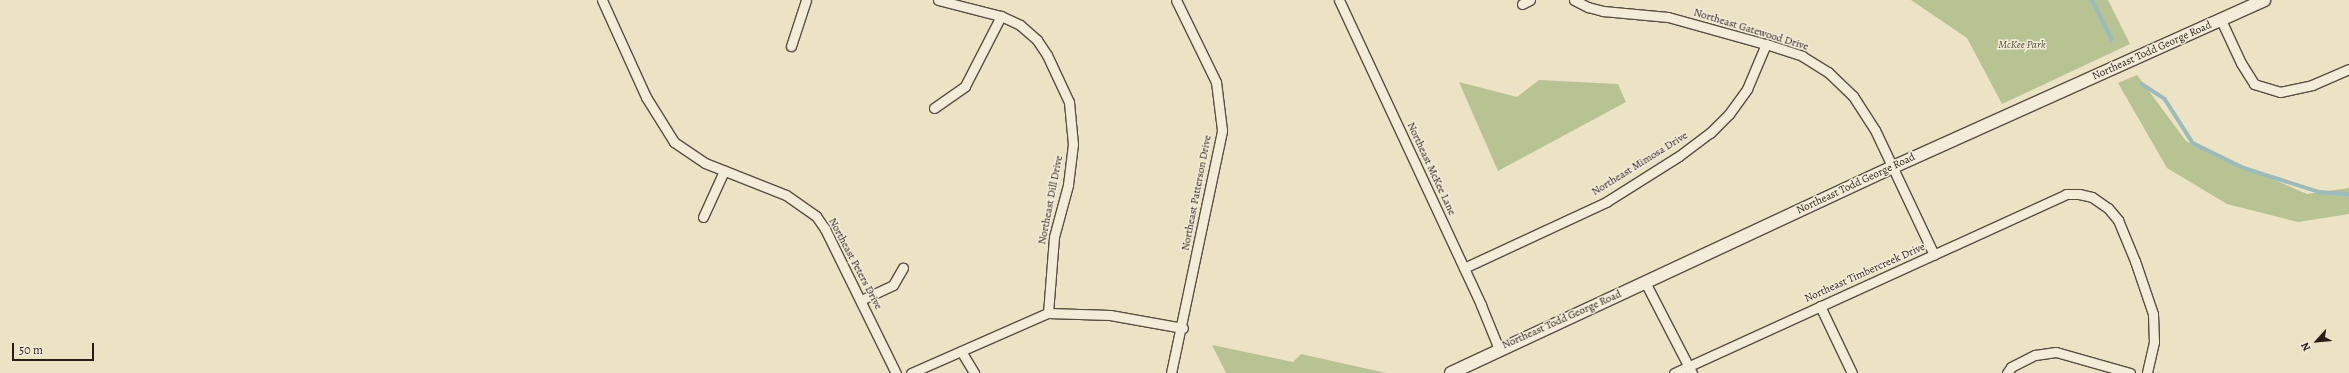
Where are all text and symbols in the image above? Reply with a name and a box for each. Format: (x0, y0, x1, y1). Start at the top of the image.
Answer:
street label: Northeast Gatewood Drive (1692, 6, 1810, 54)
street label: Northeast Todd George Road (2090, 19, 2214, 83)
park label: McKee Park (1998, 38, 2046, 52)
street label: Northeast McKee Lane (1404, 121, 1458, 217)
street label: Northeast Mimosa Drive (1590, 129, 1690, 199)
street label: Northeast Patterson Drive (1179, 134, 1215, 252)
street label: Northeast Todd George Road (1795, 151, 1917, 217)
street label: Northeast Dill Drive (1036, 154, 1066, 246)
street label: Northeast Peters Drive (825, 216, 885, 312)
street label: Northeast Timbercreek Drive (1803, 240, 1927, 306)
street label: Northeast Todd George Road (1500, 288, 1624, 352)
north arrow (2297, 321, 2337, 361)
scale bar (14, 335, 96, 361)
text: N (2297, 340, 2314, 354)
text: 50 m (19, 342, 43, 358)

